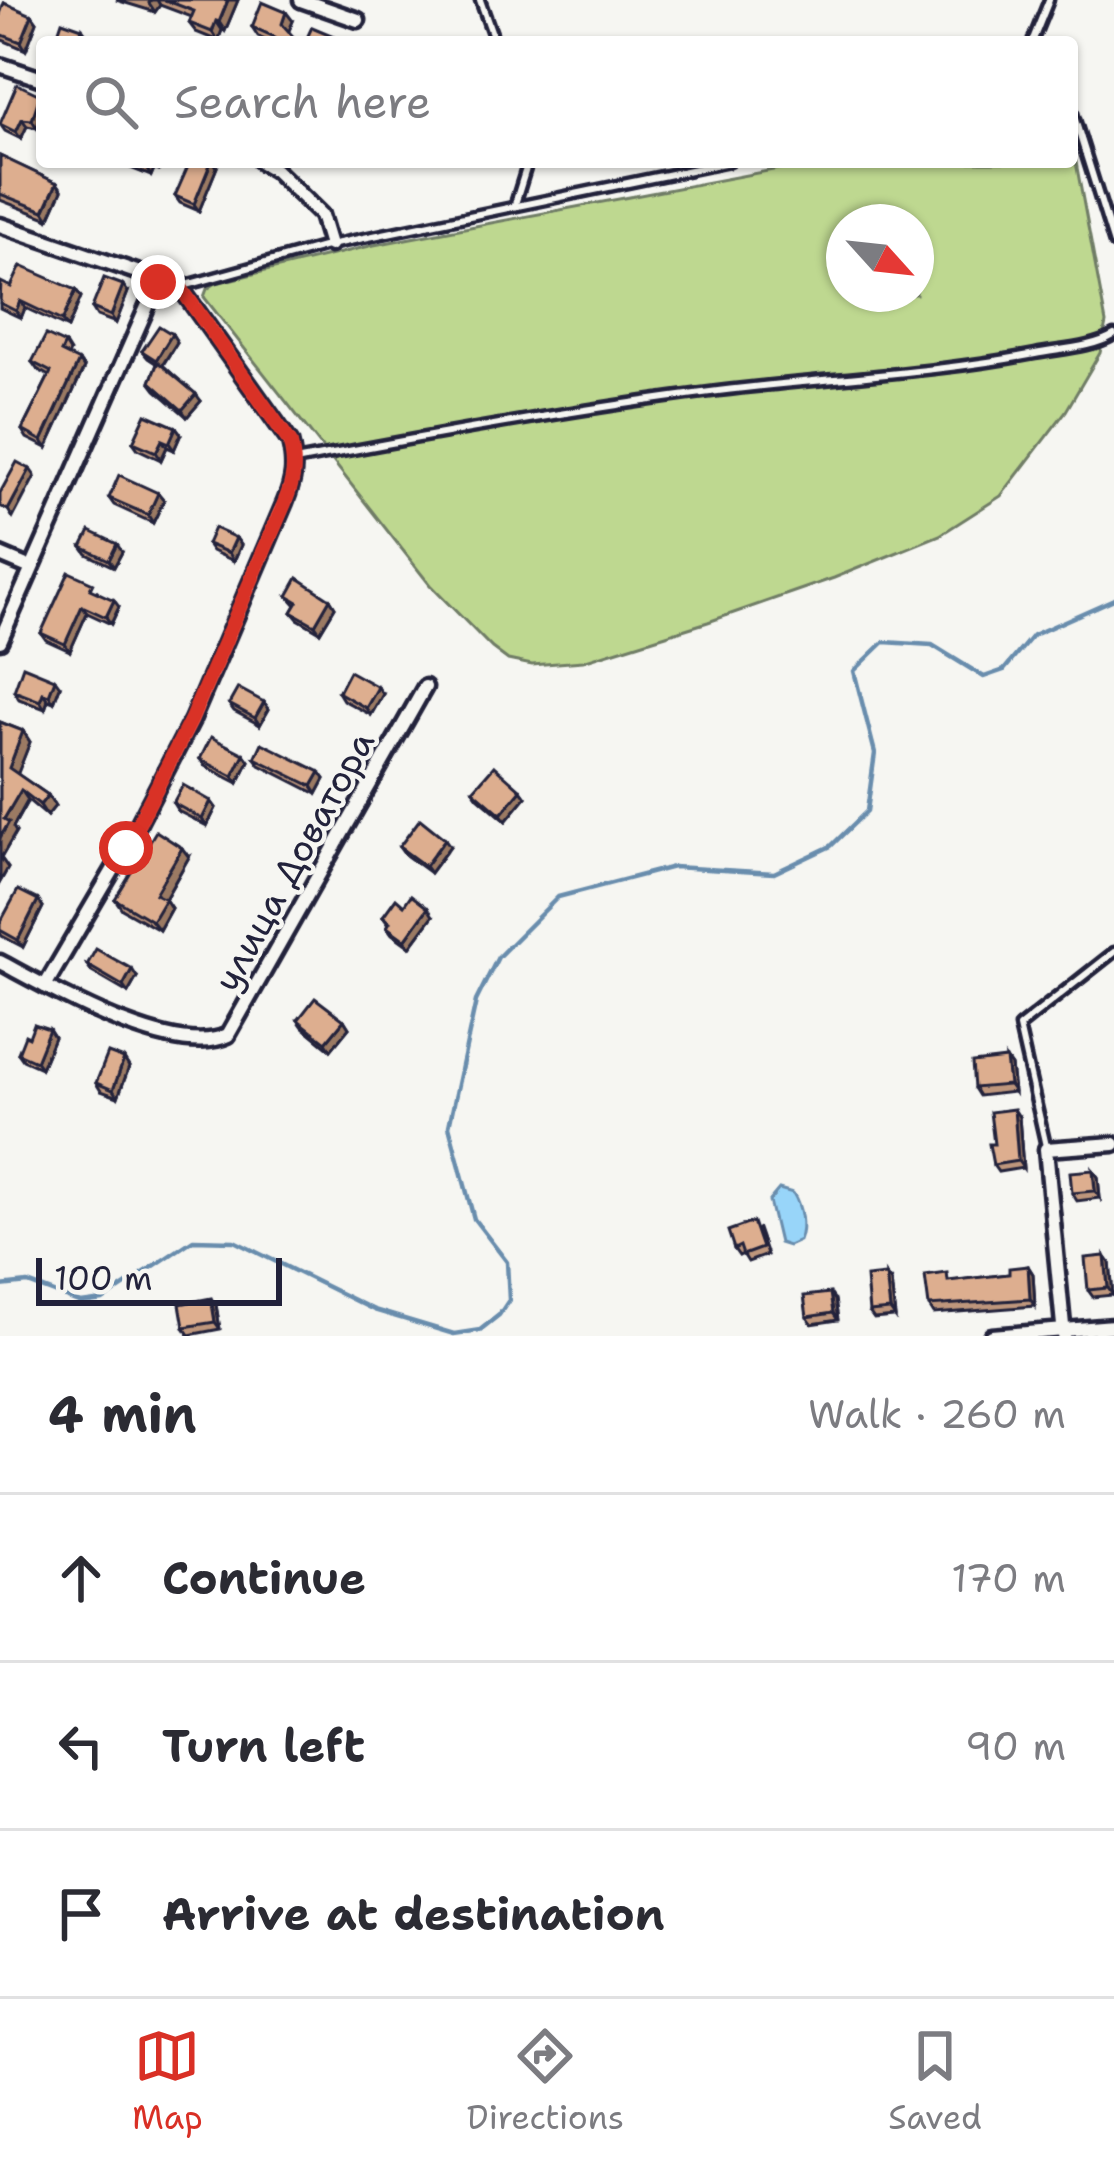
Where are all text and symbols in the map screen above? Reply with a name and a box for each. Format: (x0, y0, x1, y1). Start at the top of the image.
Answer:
search box (36, 36, 1078, 168)
icon: search (78, 69, 144, 135)
text: Search here (174, 72, 431, 132)
north arrow (826, 204, 934, 312)
route end (131, 255, 185, 309)
street label: улица Доватора (202, 722, 386, 1000)
route start (99, 821, 153, 875)
scale bar (36, 1252, 282, 1305)
text: 100 m (54, 1256, 153, 1301)
text: 4 min (48, 1380, 197, 1448)
text: Walk · 260 m (808, 1388, 1066, 1440)
icon: ahead (48, 1545, 114, 1611)
text: Continue (162, 1548, 366, 1608)
text: 170 m (951, 1552, 1066, 1604)
icon: left (48, 1713, 114, 1779)
text: Turn left (162, 1716, 365, 1776)
text: 90 m (965, 1720, 1066, 1772)
icon: arrive (48, 1881, 114, 1947)
text: Arrive at destination (162, 1884, 665, 1944)
tab: Map (132, 2023, 203, 2140)
tab: Directions (467, 2023, 624, 2140)
tab: Saved (888, 2023, 982, 2140)

